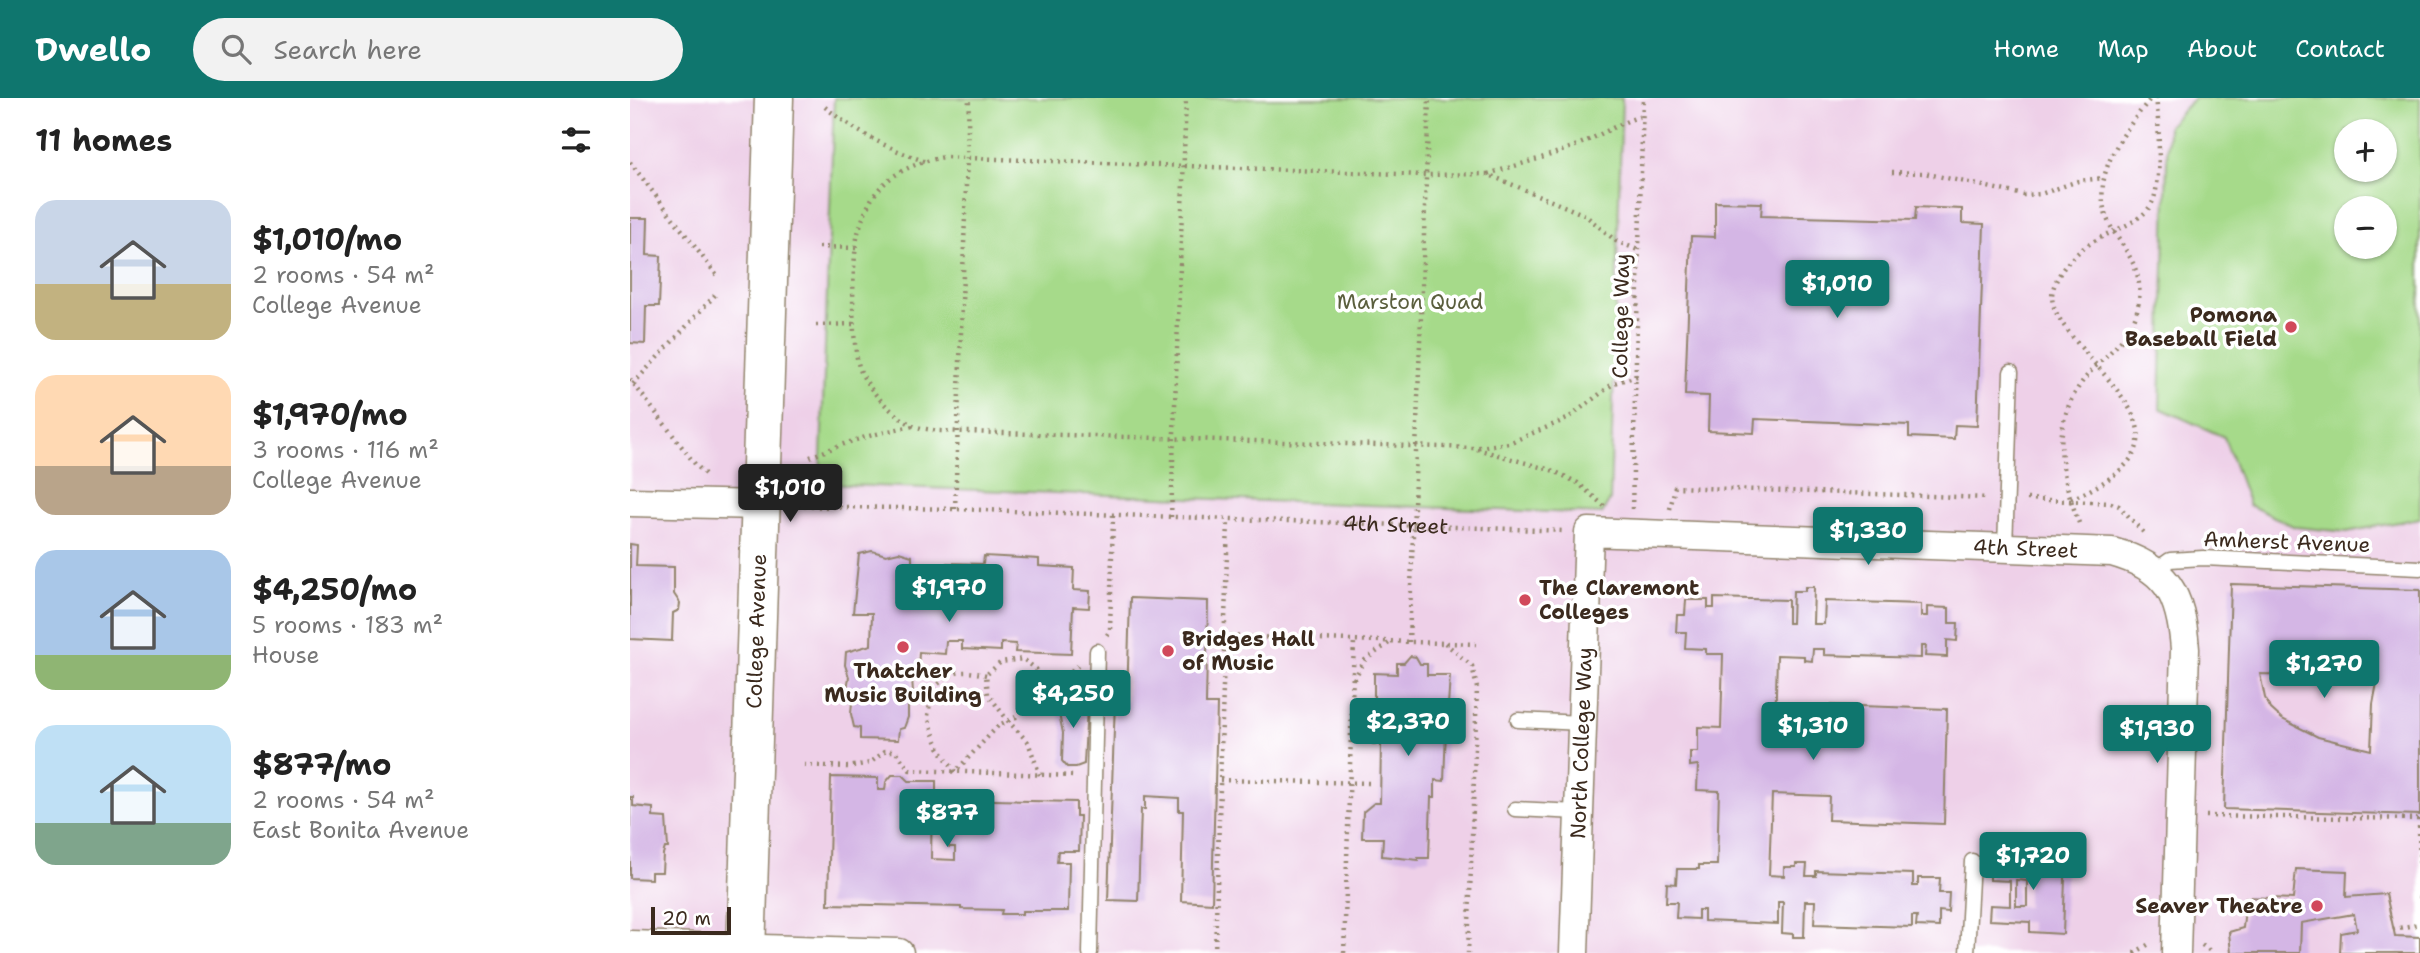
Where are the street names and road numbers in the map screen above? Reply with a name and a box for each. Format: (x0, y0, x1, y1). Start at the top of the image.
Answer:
street label: College Way (1606, 253, 1636, 379)
street label: 4th Street (1342, 509, 1449, 541)
street label: Amherst Avenue (2203, 525, 2371, 559)
street label: 4th Street (1972, 533, 2079, 565)
street label: College Avenue (740, 553, 773, 709)
street label: North College Way (1564, 647, 1599, 839)

